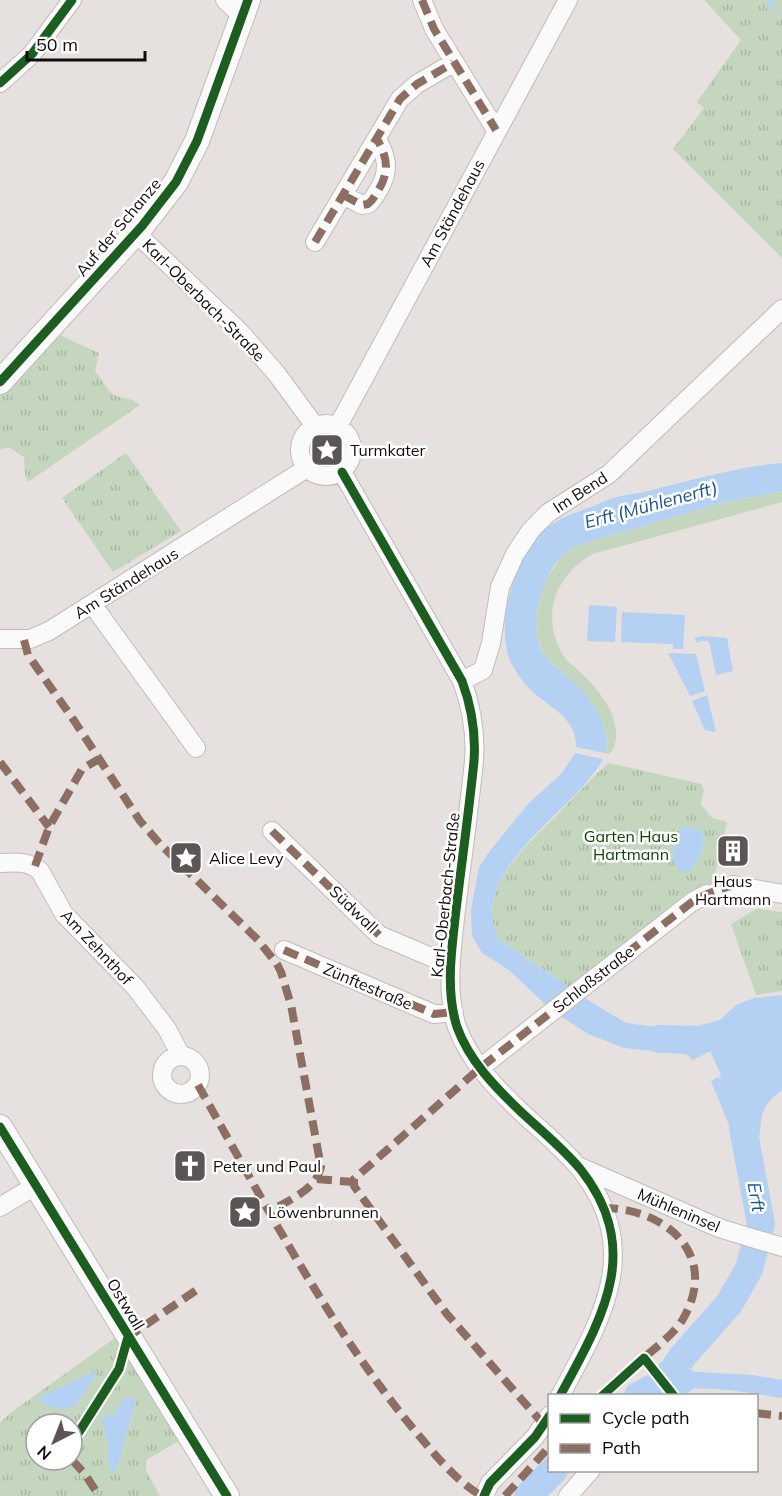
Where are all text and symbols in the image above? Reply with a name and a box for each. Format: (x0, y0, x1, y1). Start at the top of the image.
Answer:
scale bar (27, 24, 146, 62)
text: 50 m (36, 33, 78, 56)
street label: Am Ständehaus (415, 156, 489, 270)
street label: Auf der Schanze (71, 174, 165, 280)
street label: Karl-Oberbach-Straße (138, 234, 270, 366)
place icon: Turmkater (309, 432, 345, 468)
place label: Turmkater (350, 440, 426, 460)
street label: Im Bend (549, 467, 611, 517)
water label: Erft (Mühlenerft) (582, 476, 720, 533)
street label: Am Ständehaus (70, 543, 182, 623)
street label: Karl-Oberbach-Straße (426, 812, 464, 978)
park label: Garten Haus Hartmann (584, 826, 678, 864)
building icon: Haus Hartmann (715, 833, 751, 869)
place icon: Alice Levy (168, 840, 204, 876)
place label: Alice Levy (209, 848, 284, 868)
place label: Haus Hartmann (695, 871, 771, 909)
street label: Südwall (326, 881, 382, 937)
street label: Am Zehnthof (57, 905, 138, 989)
street label: Schloßstraße (548, 941, 638, 1017)
street label: Zünftestraße (320, 958, 416, 1014)
church icon: Peter und Paul (172, 1148, 208, 1184)
place label: Peter und Paul (213, 1156, 321, 1176)
water label: Erft (743, 1180, 771, 1214)
street label: Mühleninsel (635, 1184, 723, 1236)
place icon: Löwenbrunnen (227, 1194, 263, 1230)
place label: Löwenbrunnen (268, 1202, 379, 1222)
street label: Ostwall (103, 1274, 149, 1334)
legend (548, 1394, 758, 1472)
text: Cycle path (602, 1406, 689, 1429)
north arrow (24, 1412, 84, 1472)
text: Path (602, 1436, 641, 1459)
text: N (33, 1442, 55, 1465)

